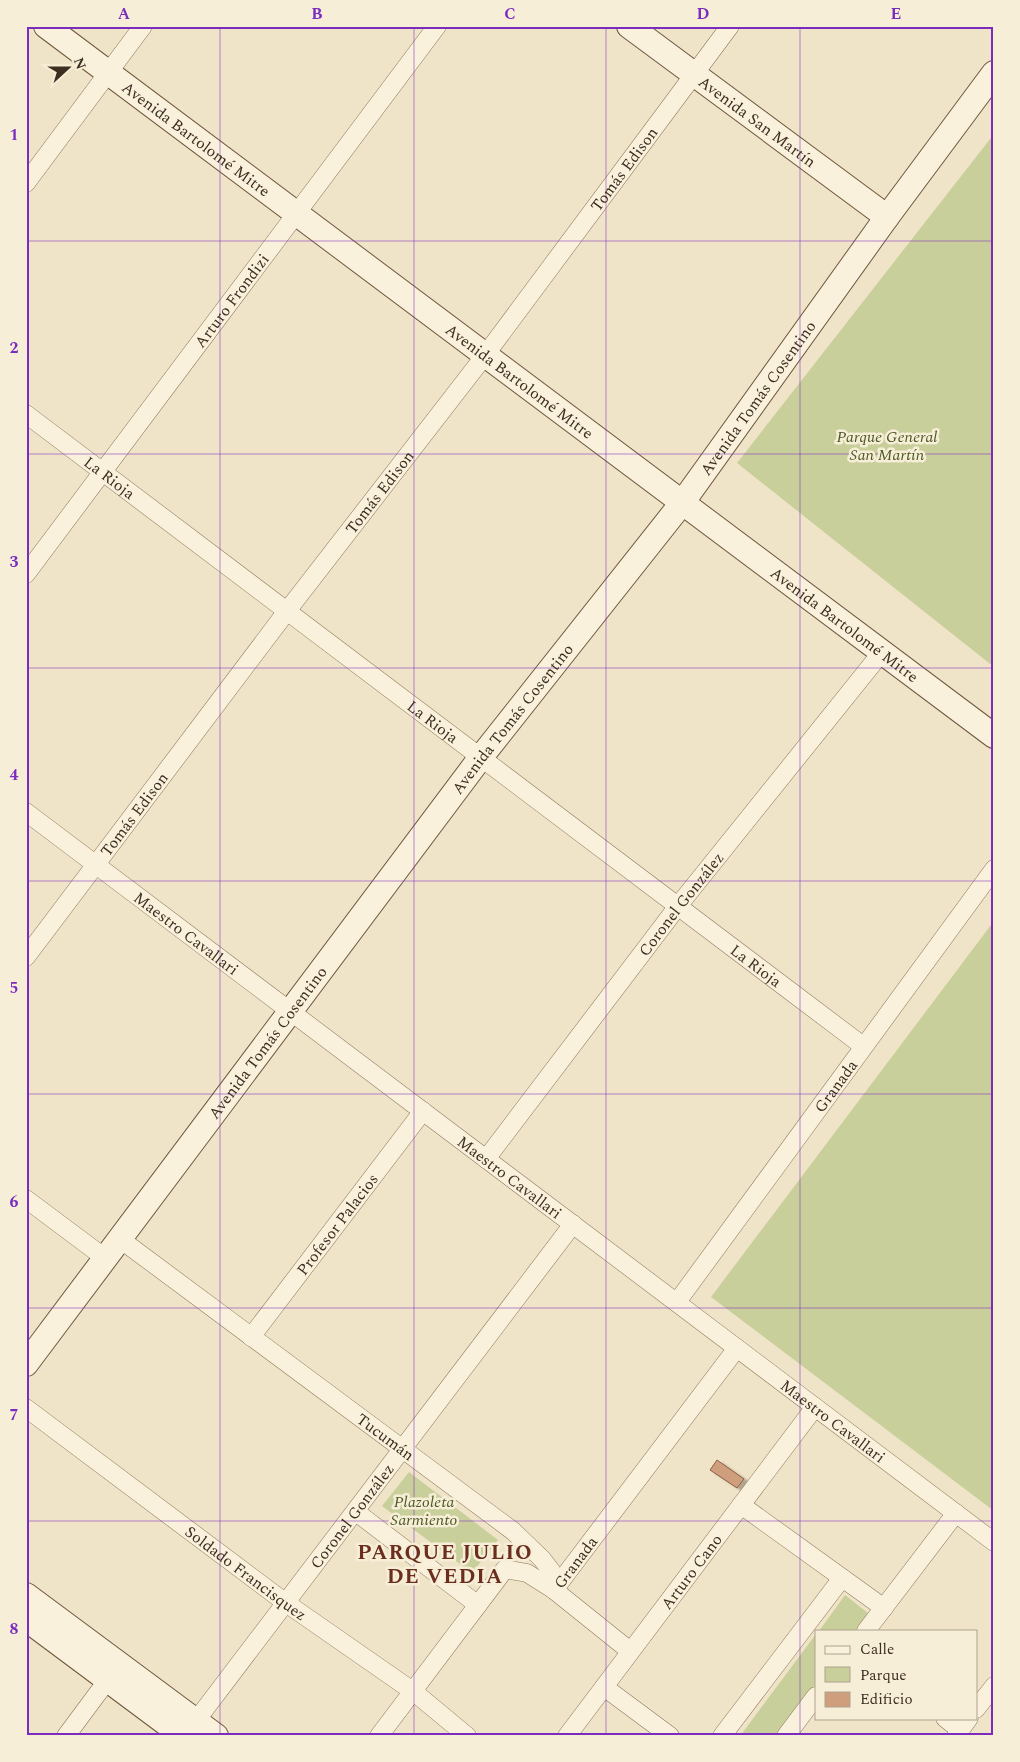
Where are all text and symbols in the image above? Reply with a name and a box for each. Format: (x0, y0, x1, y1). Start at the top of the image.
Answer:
text: A (118, 2, 131, 26)
text: B (311, 2, 323, 26)
text: C (504, 2, 516, 26)
text: D (697, 2, 710, 26)
text: E (891, 2, 901, 26)
north arrow (42, 42, 92, 92)
text: N (68, 54, 92, 73)
street label: Avenida San Martín (693, 70, 821, 174)
street label: Avenida Bartolomé Mitre (117, 76, 275, 203)
street label: Tomás Edison (585, 122, 664, 217)
text: 1 (10, 123, 18, 147)
street label: Arturo Frondizi (189, 249, 275, 353)
street label: Avenida Tomás Cosentino (694, 316, 822, 481)
street label: Avenida Bartolomé Mitre (440, 318, 599, 445)
text: 2 (10, 336, 19, 360)
park label: Parque General San Martín (837, 425, 937, 467)
street label: Tomás Edison (340, 446, 420, 540)
street label: La Rioja (78, 451, 140, 506)
text: 3 (10, 550, 19, 574)
street label: Avenida Bartolomé Mitre (765, 561, 923, 689)
street label: Avenida Tomás Cosentino (446, 639, 580, 800)
street label: La Rioja (402, 695, 463, 750)
text: 4 (10, 763, 19, 787)
street label: Tomás Edison (95, 767, 174, 862)
street label: Coronel González (633, 847, 730, 962)
street label: Maestro Cavallari (128, 886, 243, 981)
street label: La Rioja (725, 939, 787, 994)
street label: Avenida Tomás Cosentino (203, 961, 333, 1124)
text: 5 (10, 976, 18, 1000)
street label: Granada (809, 1055, 864, 1118)
street label: Maestro Cavallari (452, 1130, 567, 1225)
street label: Profesor Palacios (291, 1169, 384, 1281)
text: 6 (10, 1190, 19, 1214)
street label: Maestro Cavallari (775, 1374, 890, 1469)
text: 7 (10, 1403, 19, 1427)
street label: Tucumán (351, 1408, 419, 1467)
street label: Coronel González (305, 1459, 400, 1574)
park label: Plazoleta Sarmiento (390, 1490, 458, 1532)
street label: Soldado Francisquez (180, 1520, 311, 1627)
street label: Arturo Cano (655, 1529, 728, 1615)
street label: Granada (548, 1531, 604, 1594)
district label: PARQUE JULIO DE VEDIA (357, 1537, 533, 1593)
text: 8 (10, 1617, 19, 1641)
legend (815, 1630, 978, 1720)
text: Calle (860, 1638, 894, 1661)
text: Parque (860, 1664, 907, 1687)
text: Edificio (860, 1688, 913, 1711)

